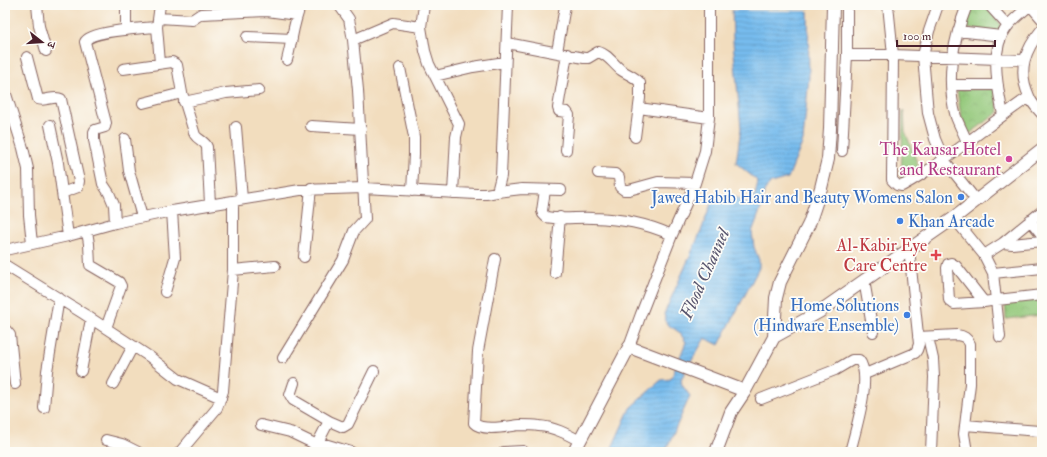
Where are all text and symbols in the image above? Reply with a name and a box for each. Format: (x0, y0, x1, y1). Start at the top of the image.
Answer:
north arrow (22, 22, 62, 62)
scale bar (897, 22, 995, 48)
text: 100 m (903, 29, 932, 44)
text: उ (44, 39, 58, 51)
place label: The Kausar Hotel and Restaurant (880, 139, 1002, 180)
marker: The Kausar Hotel and Restaurant (1004, 154, 1014, 164)
place label: Jawed Habib Hair and Beauty Womens Salon (650, 187, 953, 209)
marker: Jawed Habib Hair and Beauty Womens Salon (956, 192, 966, 202)
place label: Khan Arcade (908, 211, 995, 232)
marker: Khan Arcade (895, 216, 905, 226)
water label: Flood Channel (674, 224, 736, 324)
place label: Al-Kabir Eye Care Centre (836, 235, 927, 276)
marker: Al-Kabir Eye Care Centre (930, 249, 942, 261)
place label: Home Solutions (Hindware Ensemble) (753, 295, 899, 336)
marker: Home Solutions (Hindware Ensemble) (902, 310, 912, 320)

